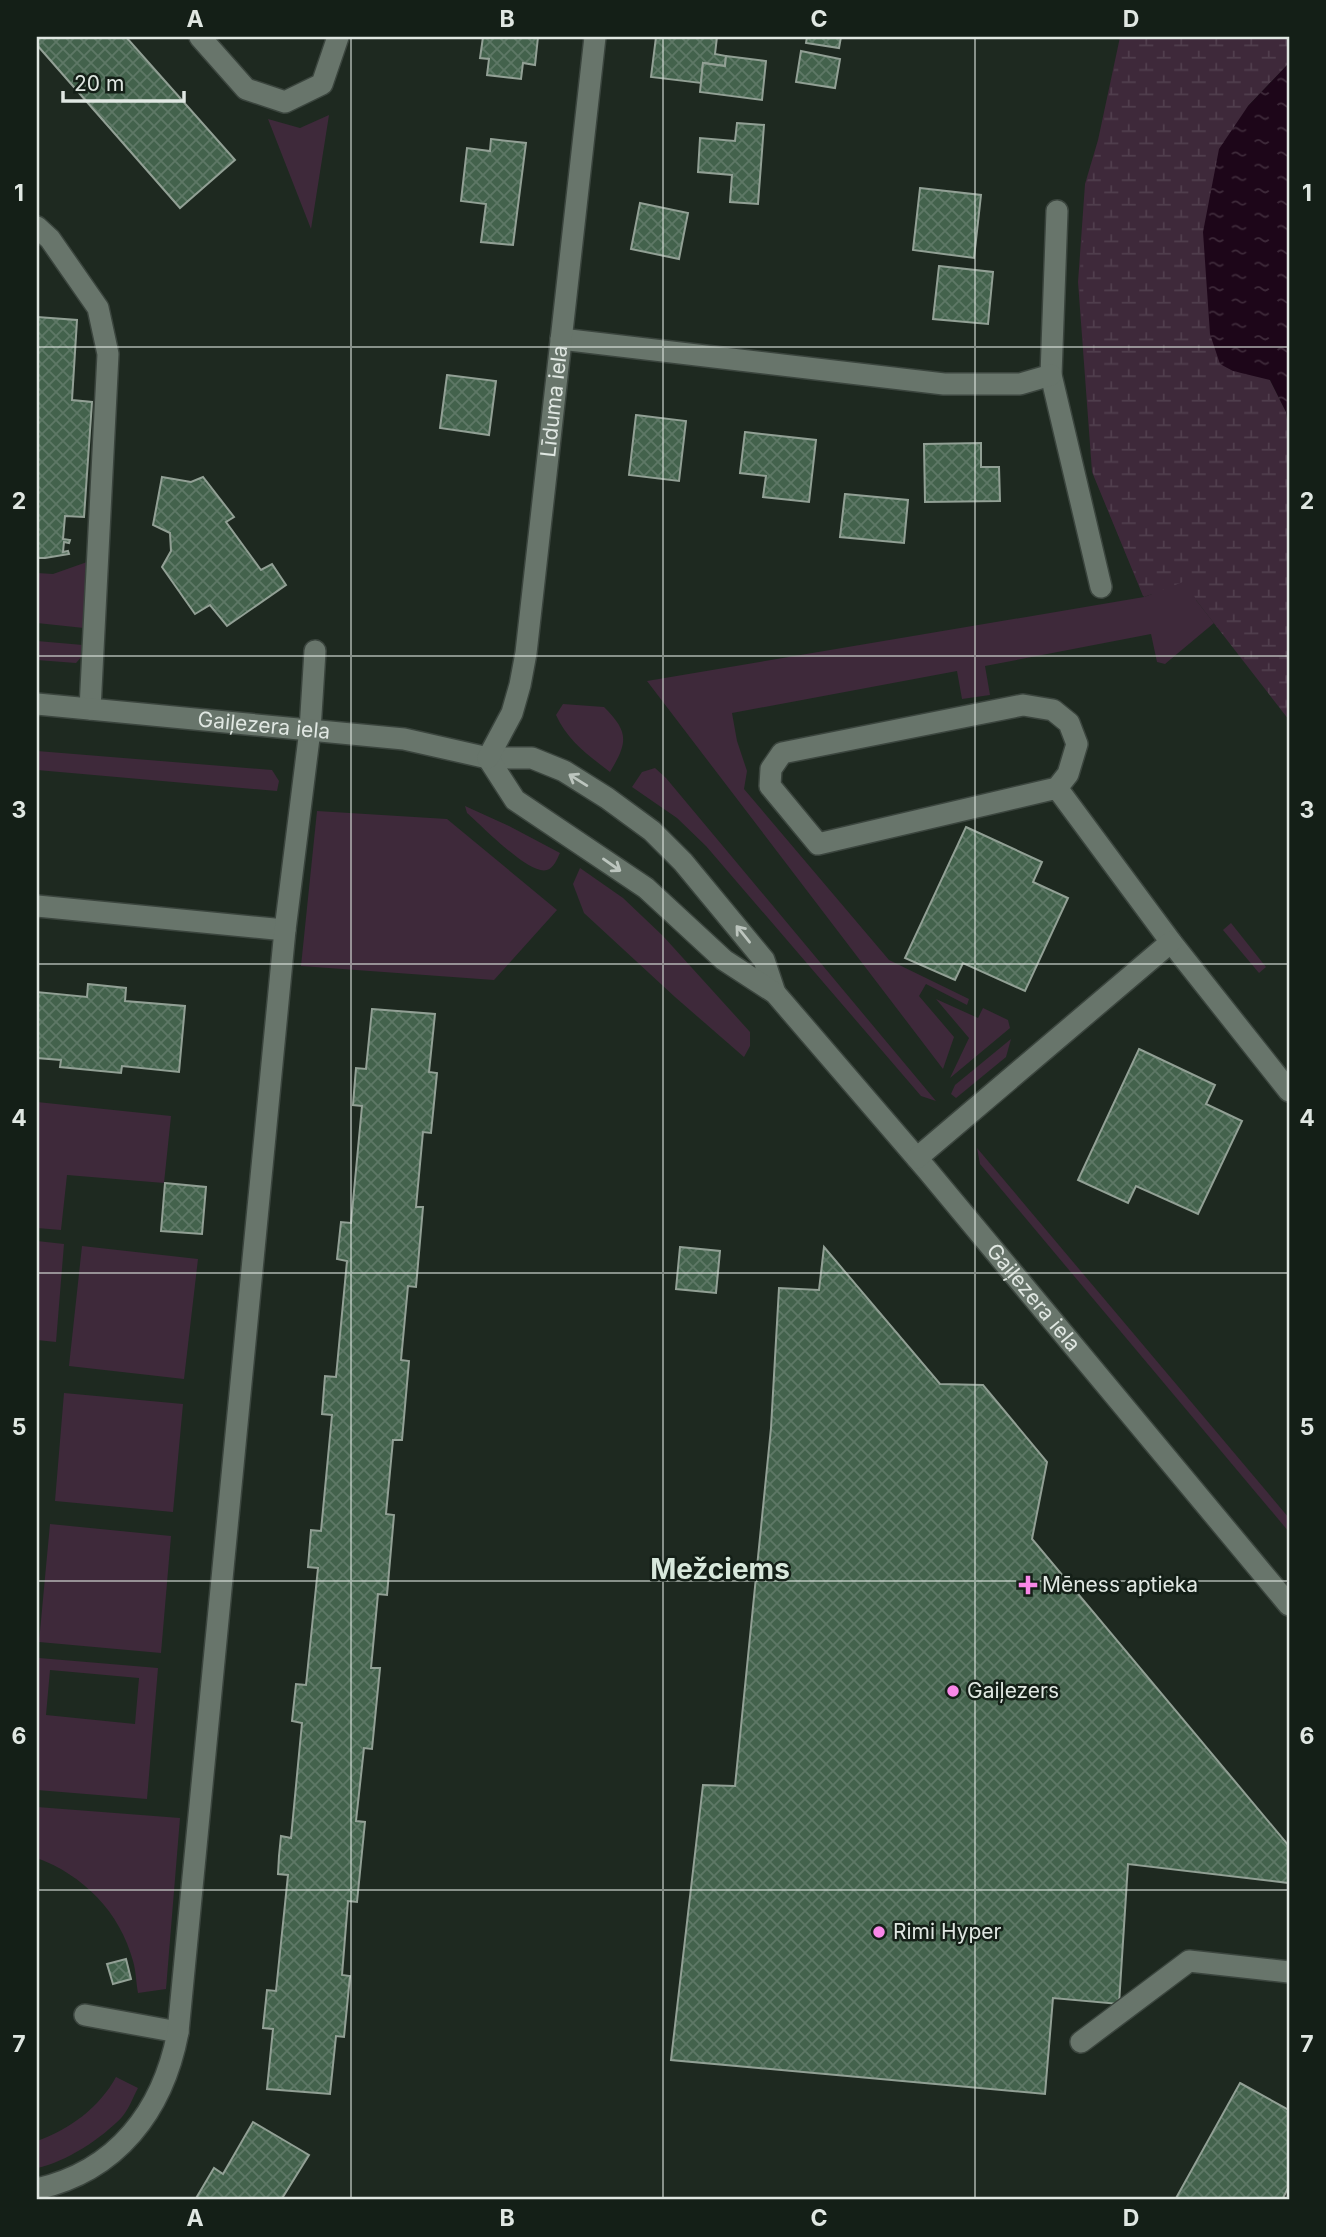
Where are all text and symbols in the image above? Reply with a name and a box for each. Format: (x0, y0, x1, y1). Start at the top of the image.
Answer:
text: A (186, 5, 204, 33)
text: B (499, 5, 515, 33)
text: C (810, 5, 828, 33)
text: D (1123, 5, 1139, 33)
scale bar (63, 60, 184, 104)
text: 20 m (74, 71, 124, 96)
text: 1 (14, 179, 24, 207)
text: 1 (1302, 179, 1312, 207)
street label: Līduma iela (535, 344, 572, 459)
text: 2 (12, 487, 26, 515)
text: 2 (1300, 487, 1314, 515)
street label: Gaiļezera iela (197, 706, 331, 744)
one-way arrow (568, 772, 588, 786)
text: 3 (12, 796, 26, 824)
text: 3 (1300, 796, 1314, 824)
one-way arrow (602, 857, 621, 872)
one-way arrow (735, 925, 751, 943)
text: 4 (11, 1104, 27, 1132)
text: 4 (1299, 1104, 1315, 1132)
street label: Gaiļezera iela (982, 1238, 1086, 1356)
text: 5 (12, 1413, 26, 1441)
text: 5 (1300, 1413, 1314, 1441)
district label: Mežciems (650, 1552, 790, 1586)
place label: Mēness aptieka (1042, 1572, 1198, 1597)
marker: Mēness aptieka (1020, 1577, 1036, 1593)
place label: Gaiļezers (967, 1678, 1059, 1704)
marker: Gaiļezers (945, 1683, 961, 1699)
text: 6 (12, 1722, 26, 1750)
text: 6 (1300, 1722, 1314, 1750)
place label: Rimi Hyper (893, 1919, 1002, 1944)
marker: Rimi Hyper (871, 1924, 887, 1940)
text: 7 (12, 2030, 26, 2058)
text: 7 (1300, 2030, 1314, 2058)
text: A (186, 2204, 204, 2232)
text: B (499, 2204, 515, 2232)
text: C (810, 2204, 828, 2232)
text: D (1123, 2204, 1139, 2232)

